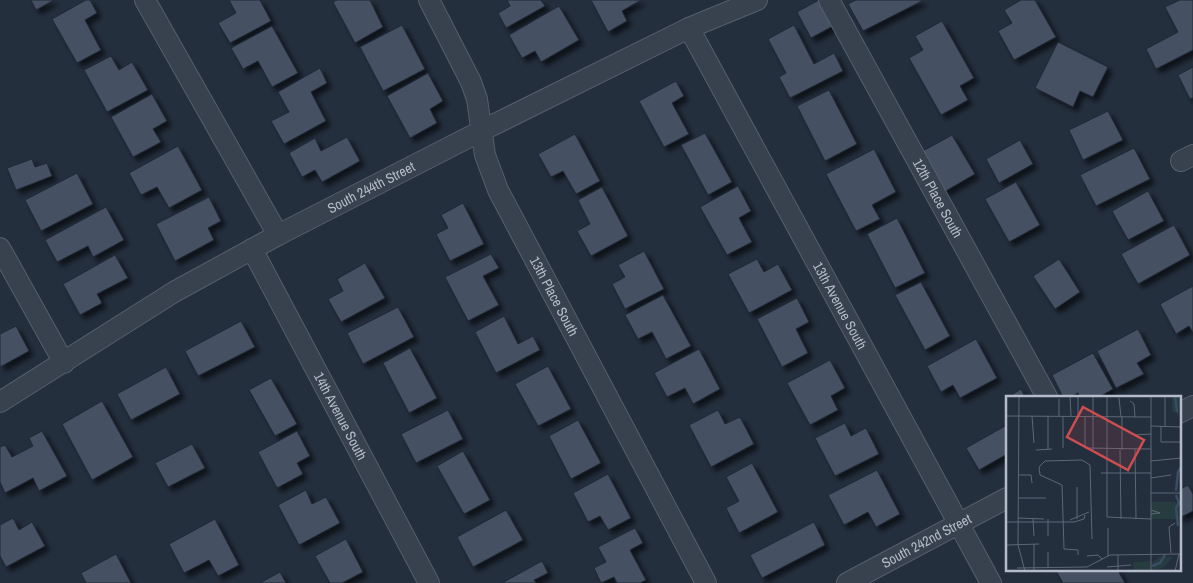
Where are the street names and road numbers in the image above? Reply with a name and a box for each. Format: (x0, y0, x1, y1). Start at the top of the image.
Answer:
street label: 12th Place South (909, 155, 967, 241)
street label: South 244th Street (324, 157, 418, 217)
street label: 13th Place South (526, 253, 583, 339)
street label: 13th Avenue South (809, 259, 871, 352)
street label: 14th Avenue South (310, 369, 371, 463)
street label: South 242nd Street (879, 510, 974, 572)

